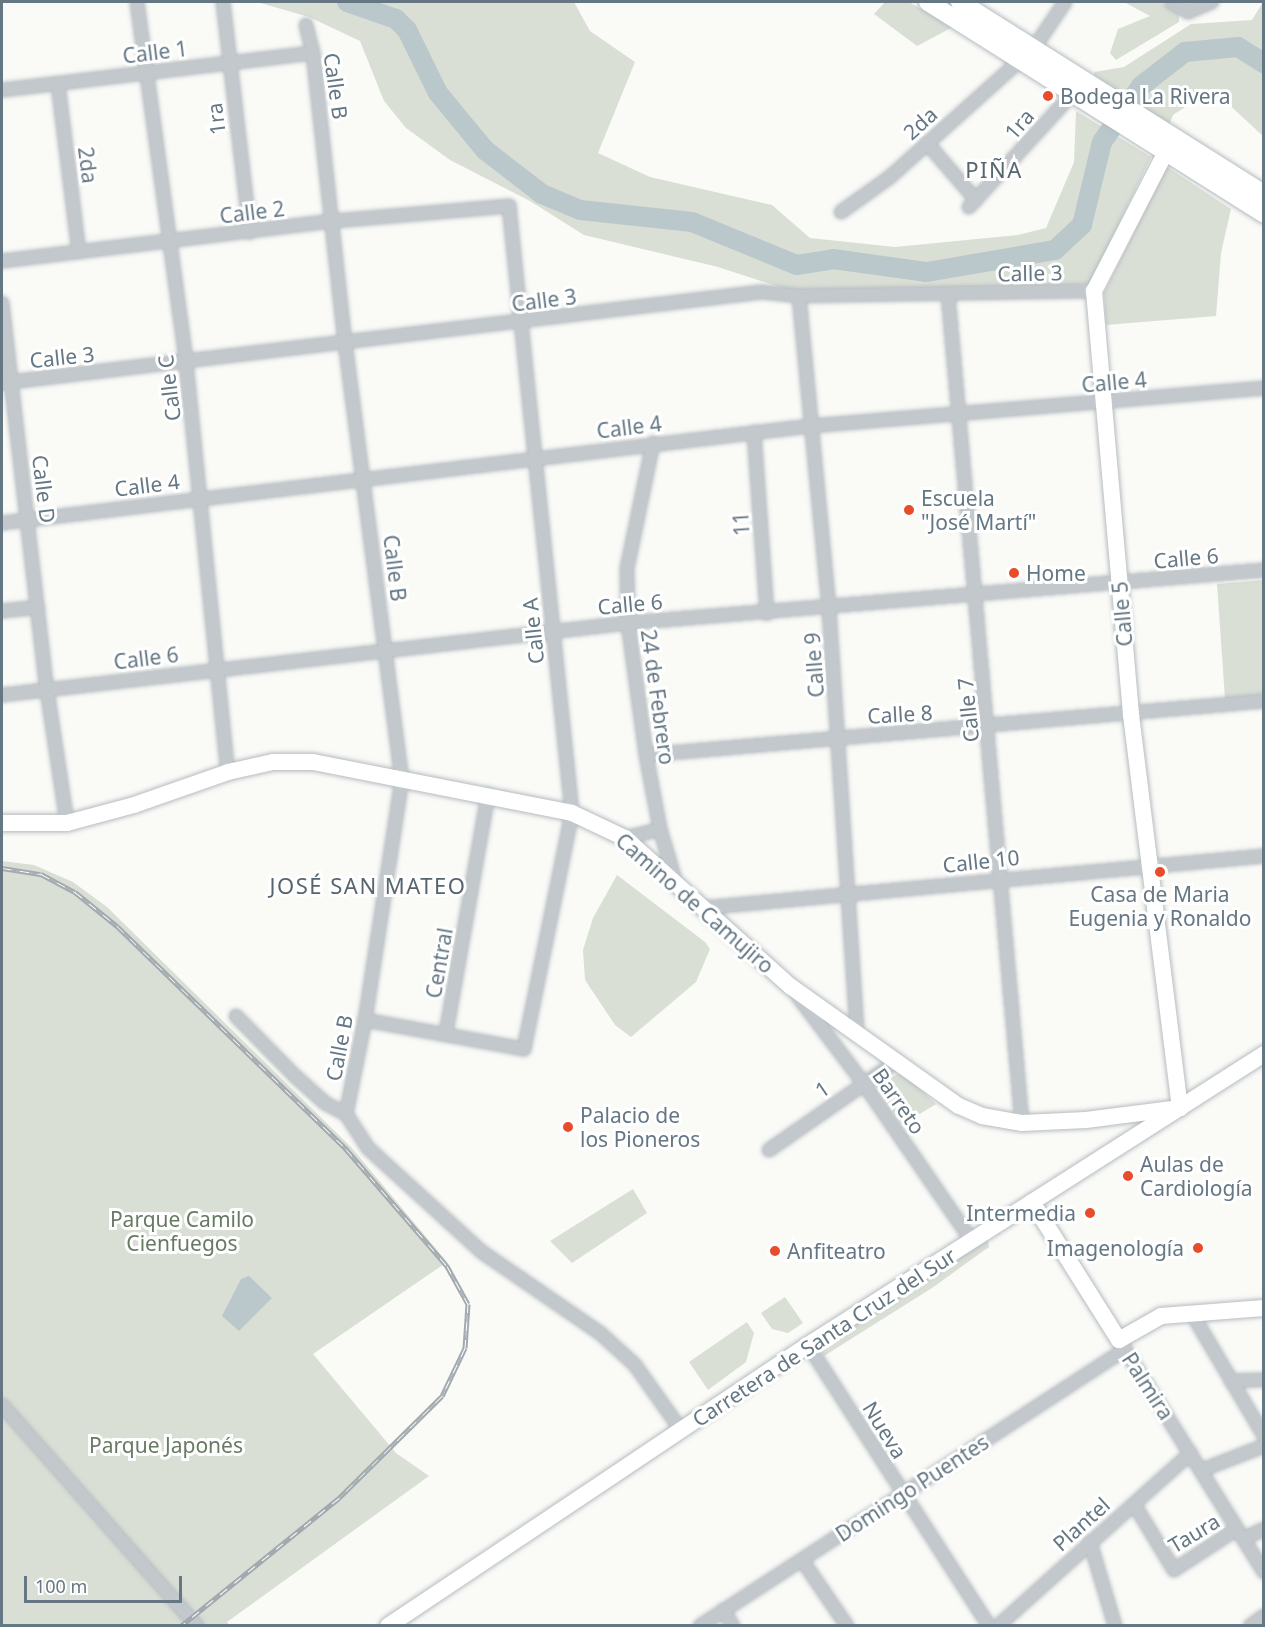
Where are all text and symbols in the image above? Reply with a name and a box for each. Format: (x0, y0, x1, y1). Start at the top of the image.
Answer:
street label: Calle 1 (121, 36, 189, 68)
street label: Calle B (319, 51, 353, 121)
place label: Bodega La Rivera (1060, 83, 1231, 109)
marker: Bodega La Rivera (1041, 89, 1055, 103)
street label: 2da (898, 101, 942, 145)
street label: 1ra (202, 102, 230, 136)
street label: 1ra (999, 104, 1039, 144)
street label: 2da (73, 145, 103, 185)
district label: PIÑA (965, 157, 1023, 183)
street label: Calle 2 (218, 196, 286, 228)
street label: Calle 3 (997, 260, 1063, 286)
street label: Calle 3 (510, 284, 578, 316)
street label: Calle 3 (28, 341, 96, 373)
street label: Calle C (152, 353, 186, 423)
street label: Calle 4 (1080, 367, 1148, 397)
street label: Calle 4 (595, 411, 663, 443)
street label: Calle D (27, 453, 61, 525)
street label: Calle 4 (113, 469, 181, 501)
place label: Escuela "José Martí" (921, 485, 1036, 535)
marker: Escuela "José Martí" (902, 503, 916, 517)
street label: 11 (728, 511, 754, 537)
street label: Calle B (378, 533, 412, 603)
street label: Calle 6 (1152, 543, 1220, 573)
place label: Home (1026, 560, 1086, 586)
marker: Home (1007, 566, 1021, 580)
street label: Calle 5 (1107, 580, 1137, 648)
street label: Calle 6 (596, 589, 664, 619)
street label: Calle A (517, 597, 549, 665)
street label: 24 de Febrero (636, 628, 680, 766)
street label: Calle 9 (799, 632, 829, 698)
street label: Calle 6 (112, 642, 180, 674)
street label: Calle 7 (952, 676, 984, 744)
street label: Calle 8 (867, 700, 933, 728)
street label: Camino de Camujiro (611, 828, 779, 978)
street label: Calle 10 (941, 844, 1021, 878)
marker: Casa de Maria Eugenia y Ronaldo (1153, 865, 1167, 879)
district label: JOSÉ SAN MATEO (270, 873, 466, 899)
place label: Casa de Maria Eugenia y Ronaldo (1069, 881, 1251, 931)
street label: Central (420, 926, 458, 1000)
street label: Calle B (320, 1013, 358, 1083)
street label: Barreto (867, 1063, 931, 1139)
street label: 1 (810, 1075, 834, 1103)
place label: Palacio de los Pioneros (580, 1102, 700, 1152)
marker: Palacio de los Pioneros (561, 1120, 575, 1134)
place label: Aulas de Cardiología (1140, 1151, 1253, 1201)
marker: Aulas de Cardiología (1121, 1169, 1135, 1183)
place label: Intermedia (966, 1200, 1076, 1226)
marker: Intermedia (1081, 1204, 1099, 1222)
park label: Parque Camilo Cienfuegos (110, 1206, 254, 1256)
place label: Imagenología (1047, 1235, 1184, 1261)
place label: Anfiteatro (787, 1238, 886, 1264)
marker: Imagenología (1189, 1239, 1207, 1257)
street label: Carretera de Santa Cruz del Sur (688, 1242, 960, 1432)
marker: Anfiteatro (768, 1244, 782, 1258)
street label: Palmira (1117, 1348, 1179, 1424)
street label: Nueva (858, 1397, 912, 1463)
street label: Domingo Puentes (831, 1429, 993, 1547)
park label: Parque Japonés (89, 1432, 243, 1458)
street label: Plantel (1047, 1492, 1115, 1556)
street label: Taura (1164, 1508, 1224, 1558)
scale bar (27, 1564, 184, 1602)
text: 100 m (35, 1574, 87, 1598)

